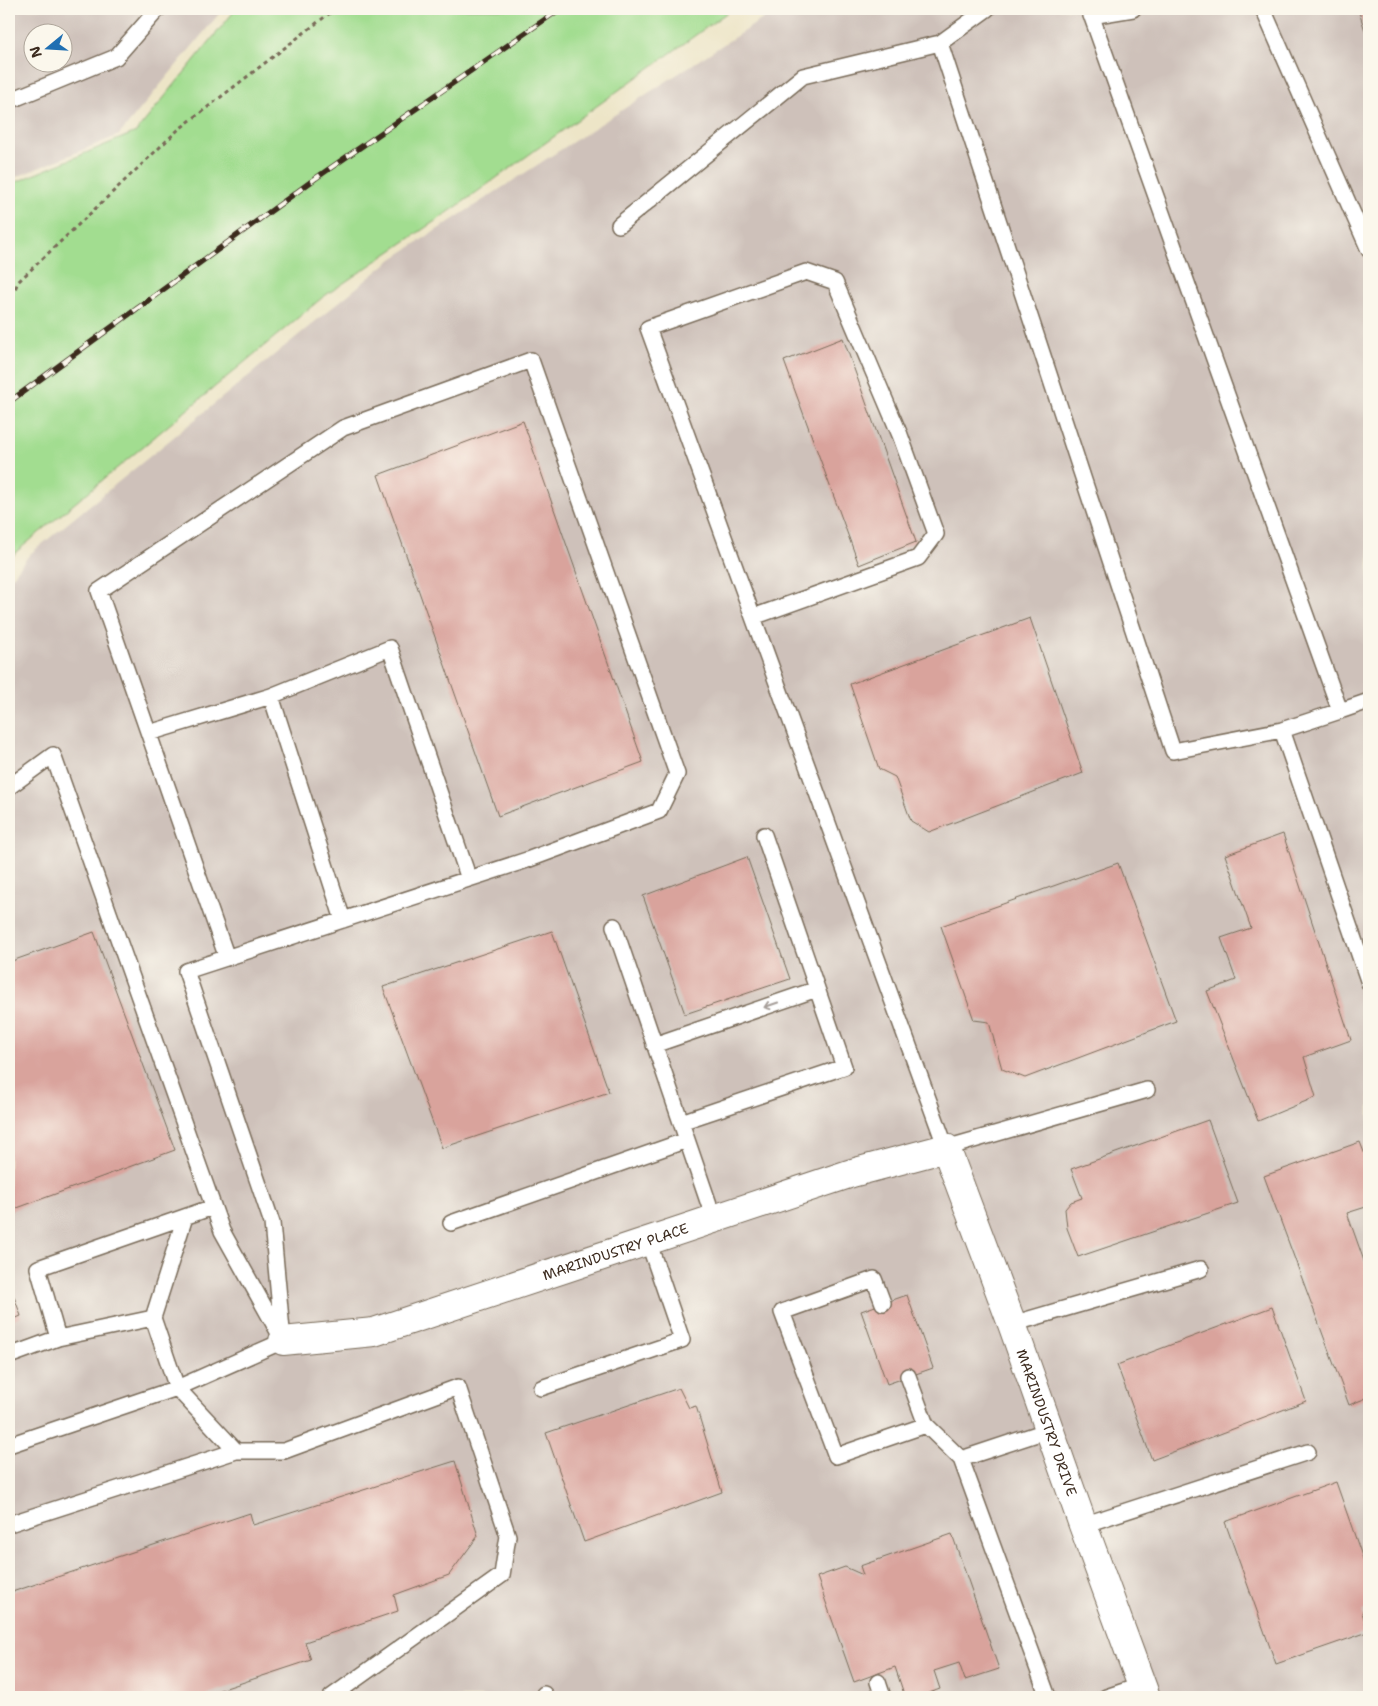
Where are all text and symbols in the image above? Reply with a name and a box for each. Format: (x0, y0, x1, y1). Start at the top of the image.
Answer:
north arrow (22, 22, 72, 72)
text: N (25, 44, 46, 60)
one-way arrow (764, 1001, 779, 1010)
street label: MARINDUSTRY PLACE (540, 1219, 691, 1284)
street label: MARINDUSTRY DRIVE (1013, 1347, 1081, 1499)

